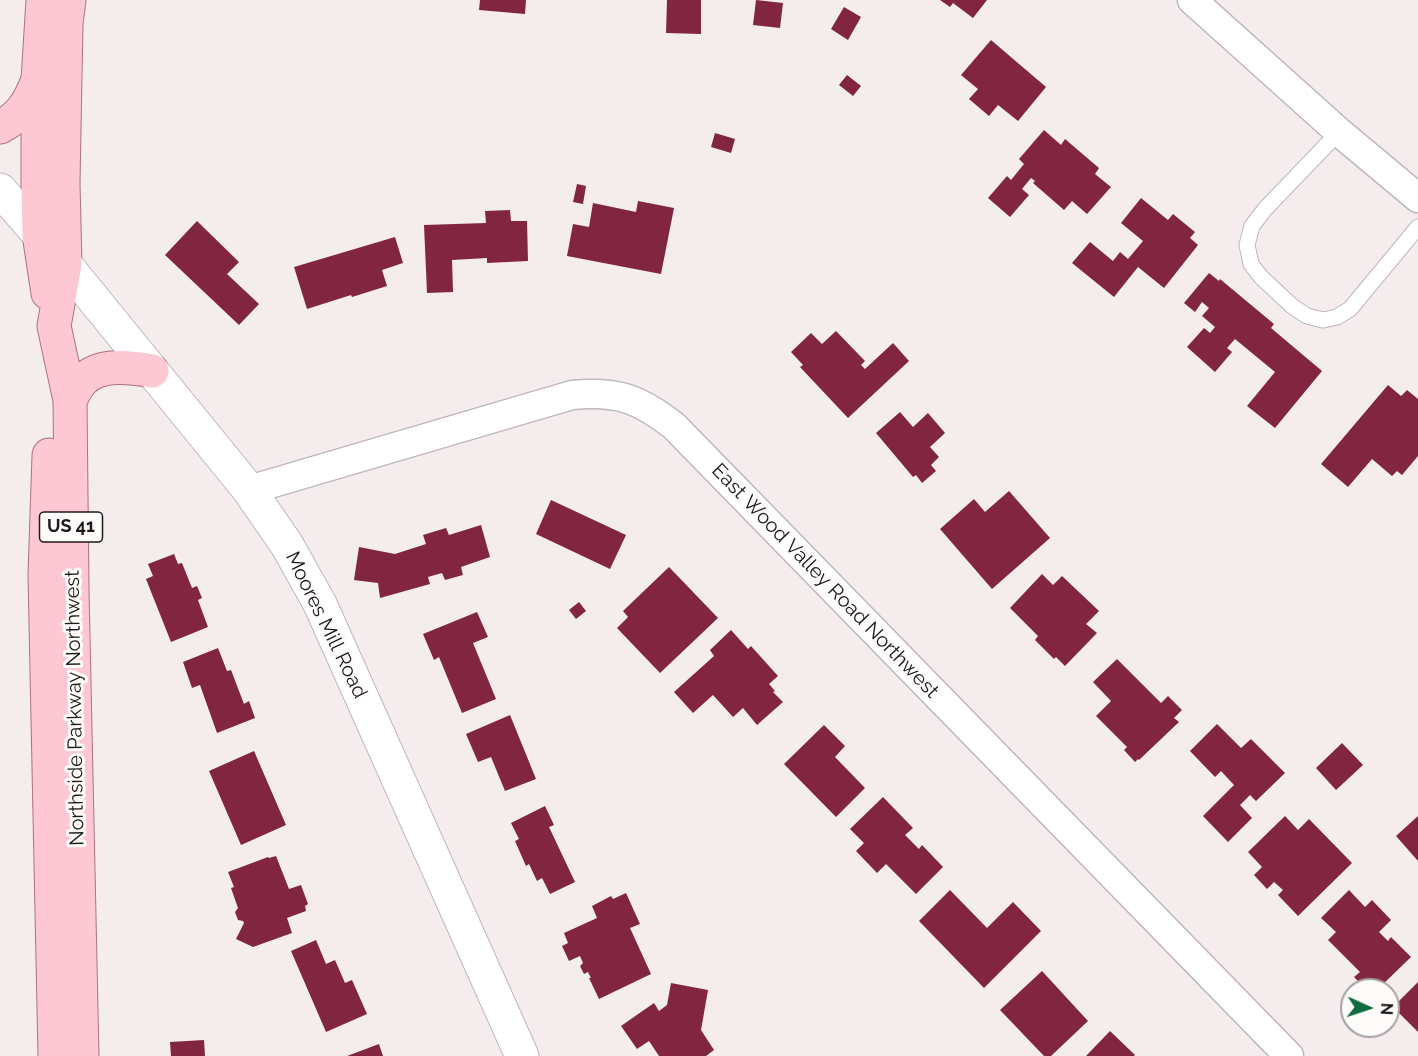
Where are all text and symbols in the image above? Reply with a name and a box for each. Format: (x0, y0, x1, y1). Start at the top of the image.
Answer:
street label: East Wood Valley Road Northwest (706, 459, 944, 703)
road number: US 41 (40, 512, 103, 542)
street label: Moores Mill Road (280, 548, 372, 702)
street label: Northside Parkway Northwest (61, 570, 89, 846)
north arrow (1340, 978, 1400, 1038)
text: N (1377, 1002, 1396, 1015)

